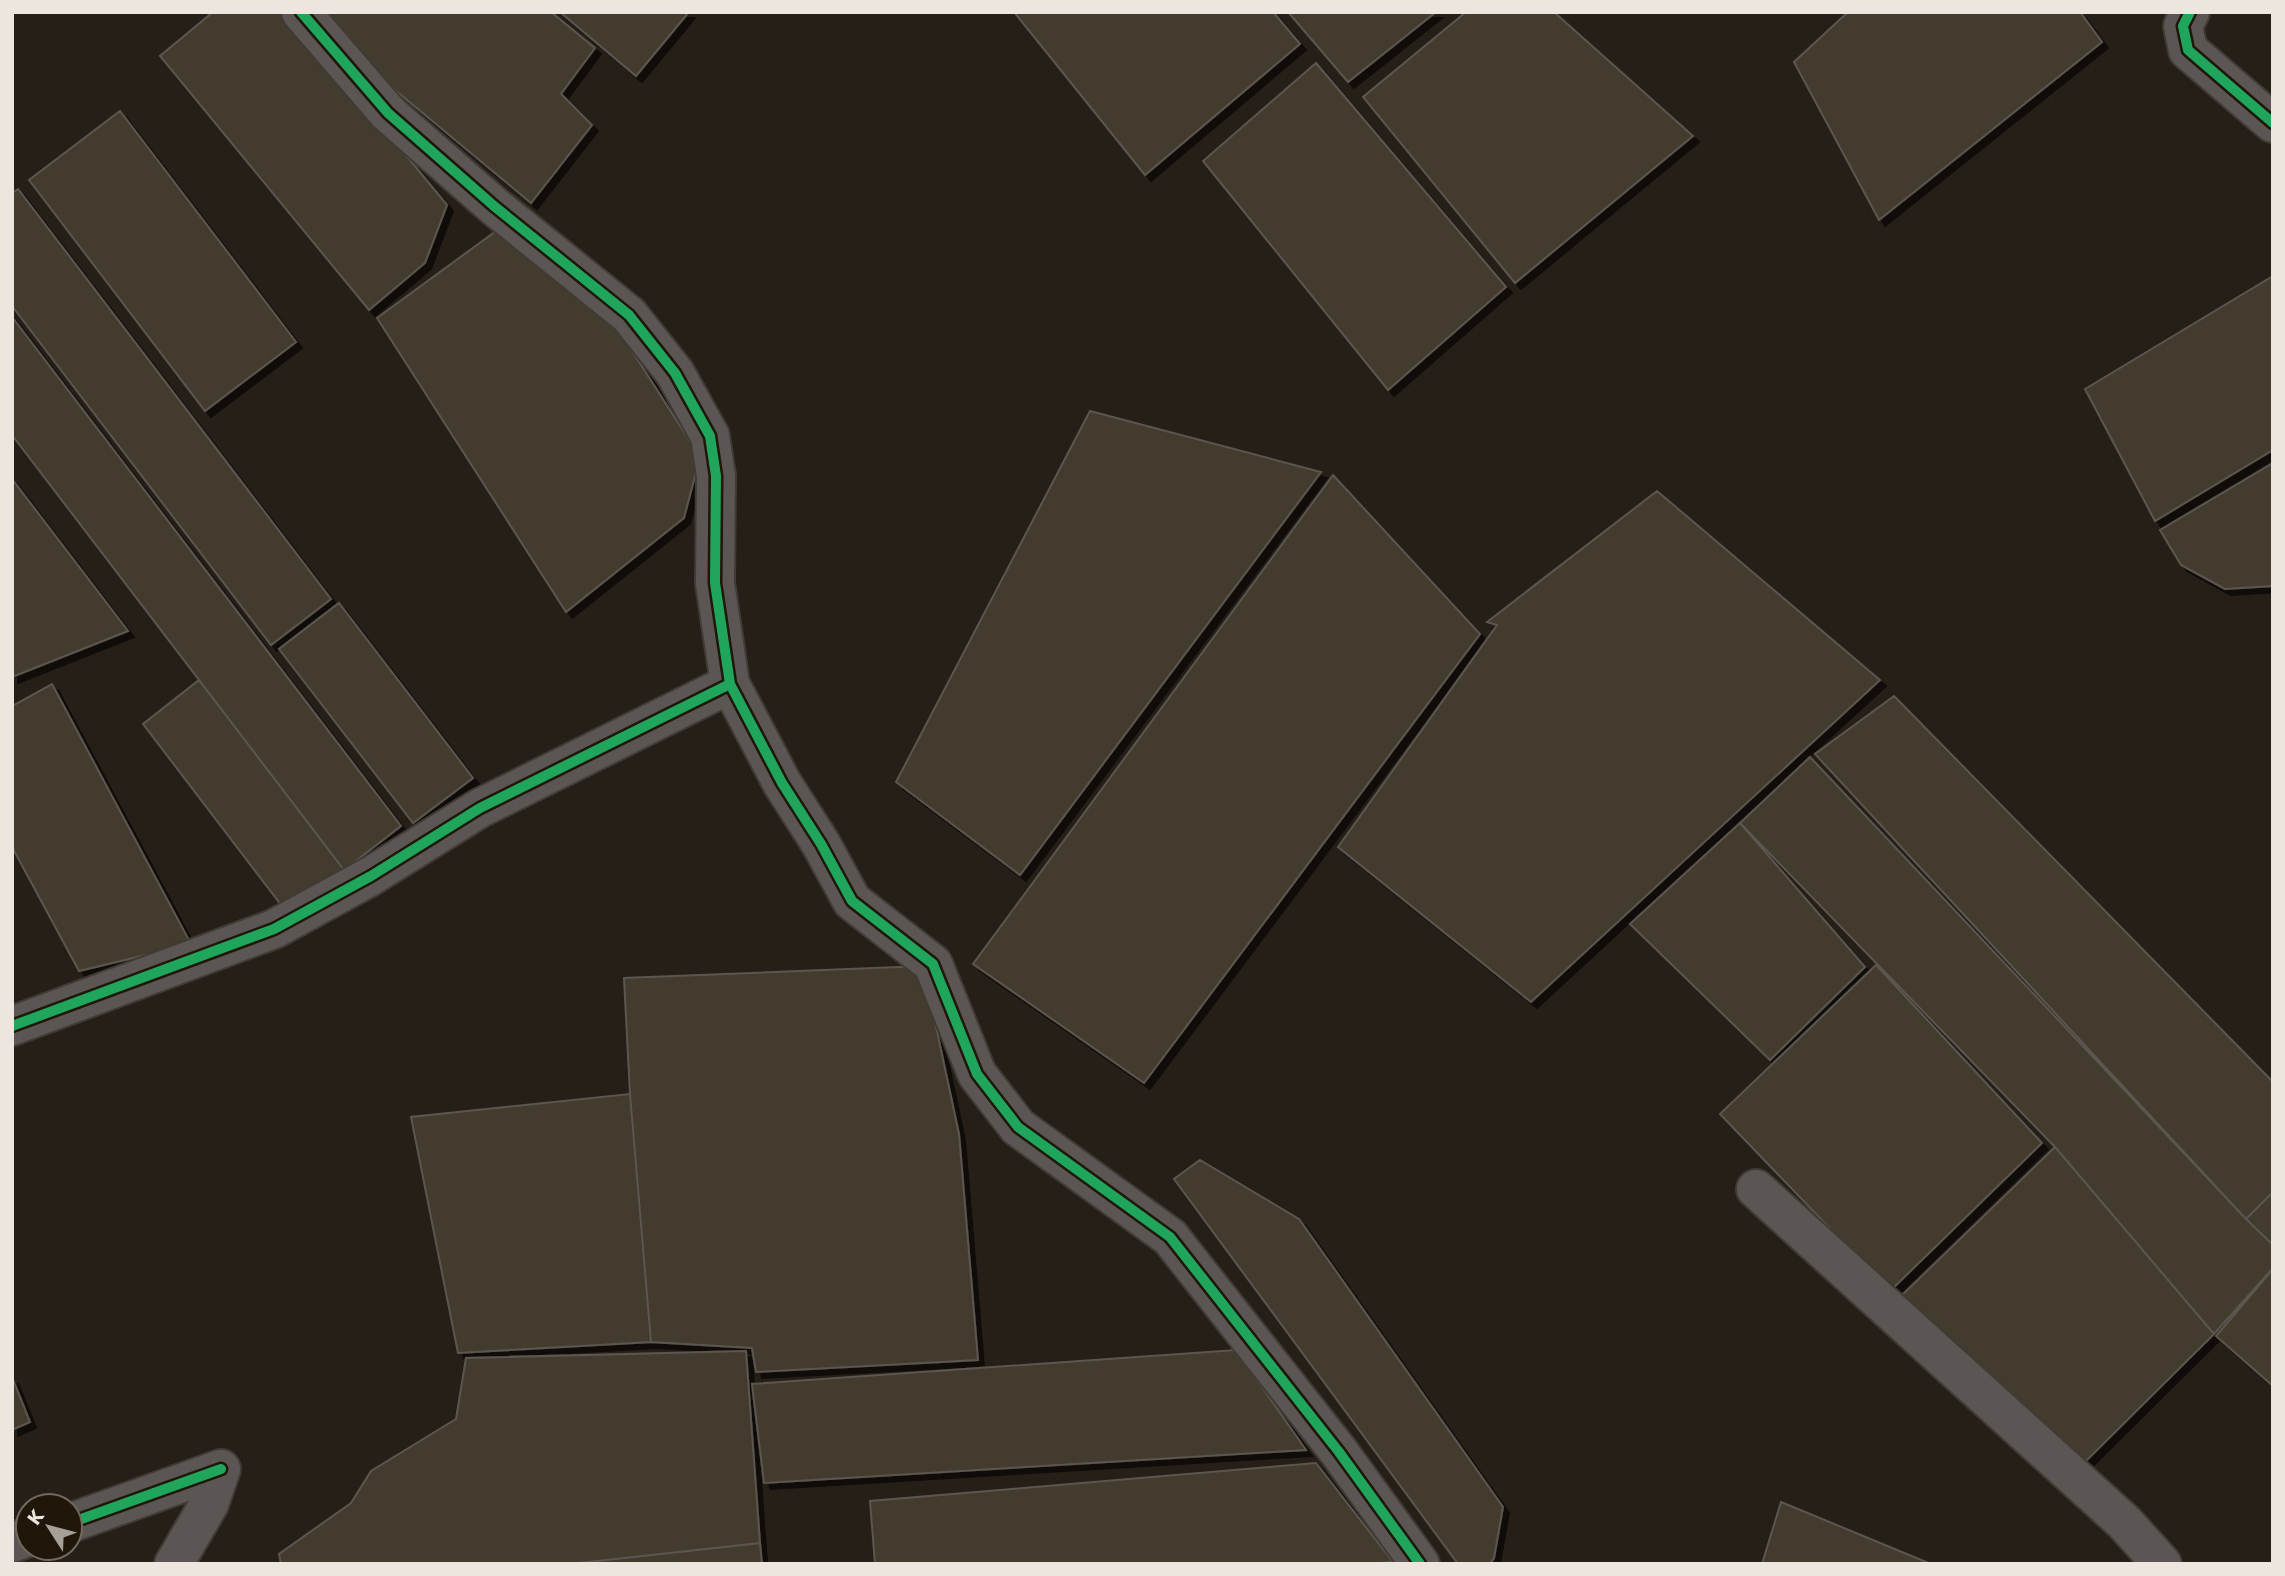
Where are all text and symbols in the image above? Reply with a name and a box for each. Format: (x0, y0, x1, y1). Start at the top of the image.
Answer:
north arrow (14, 1492, 84, 1562)
text: K (21, 1503, 51, 1531)

